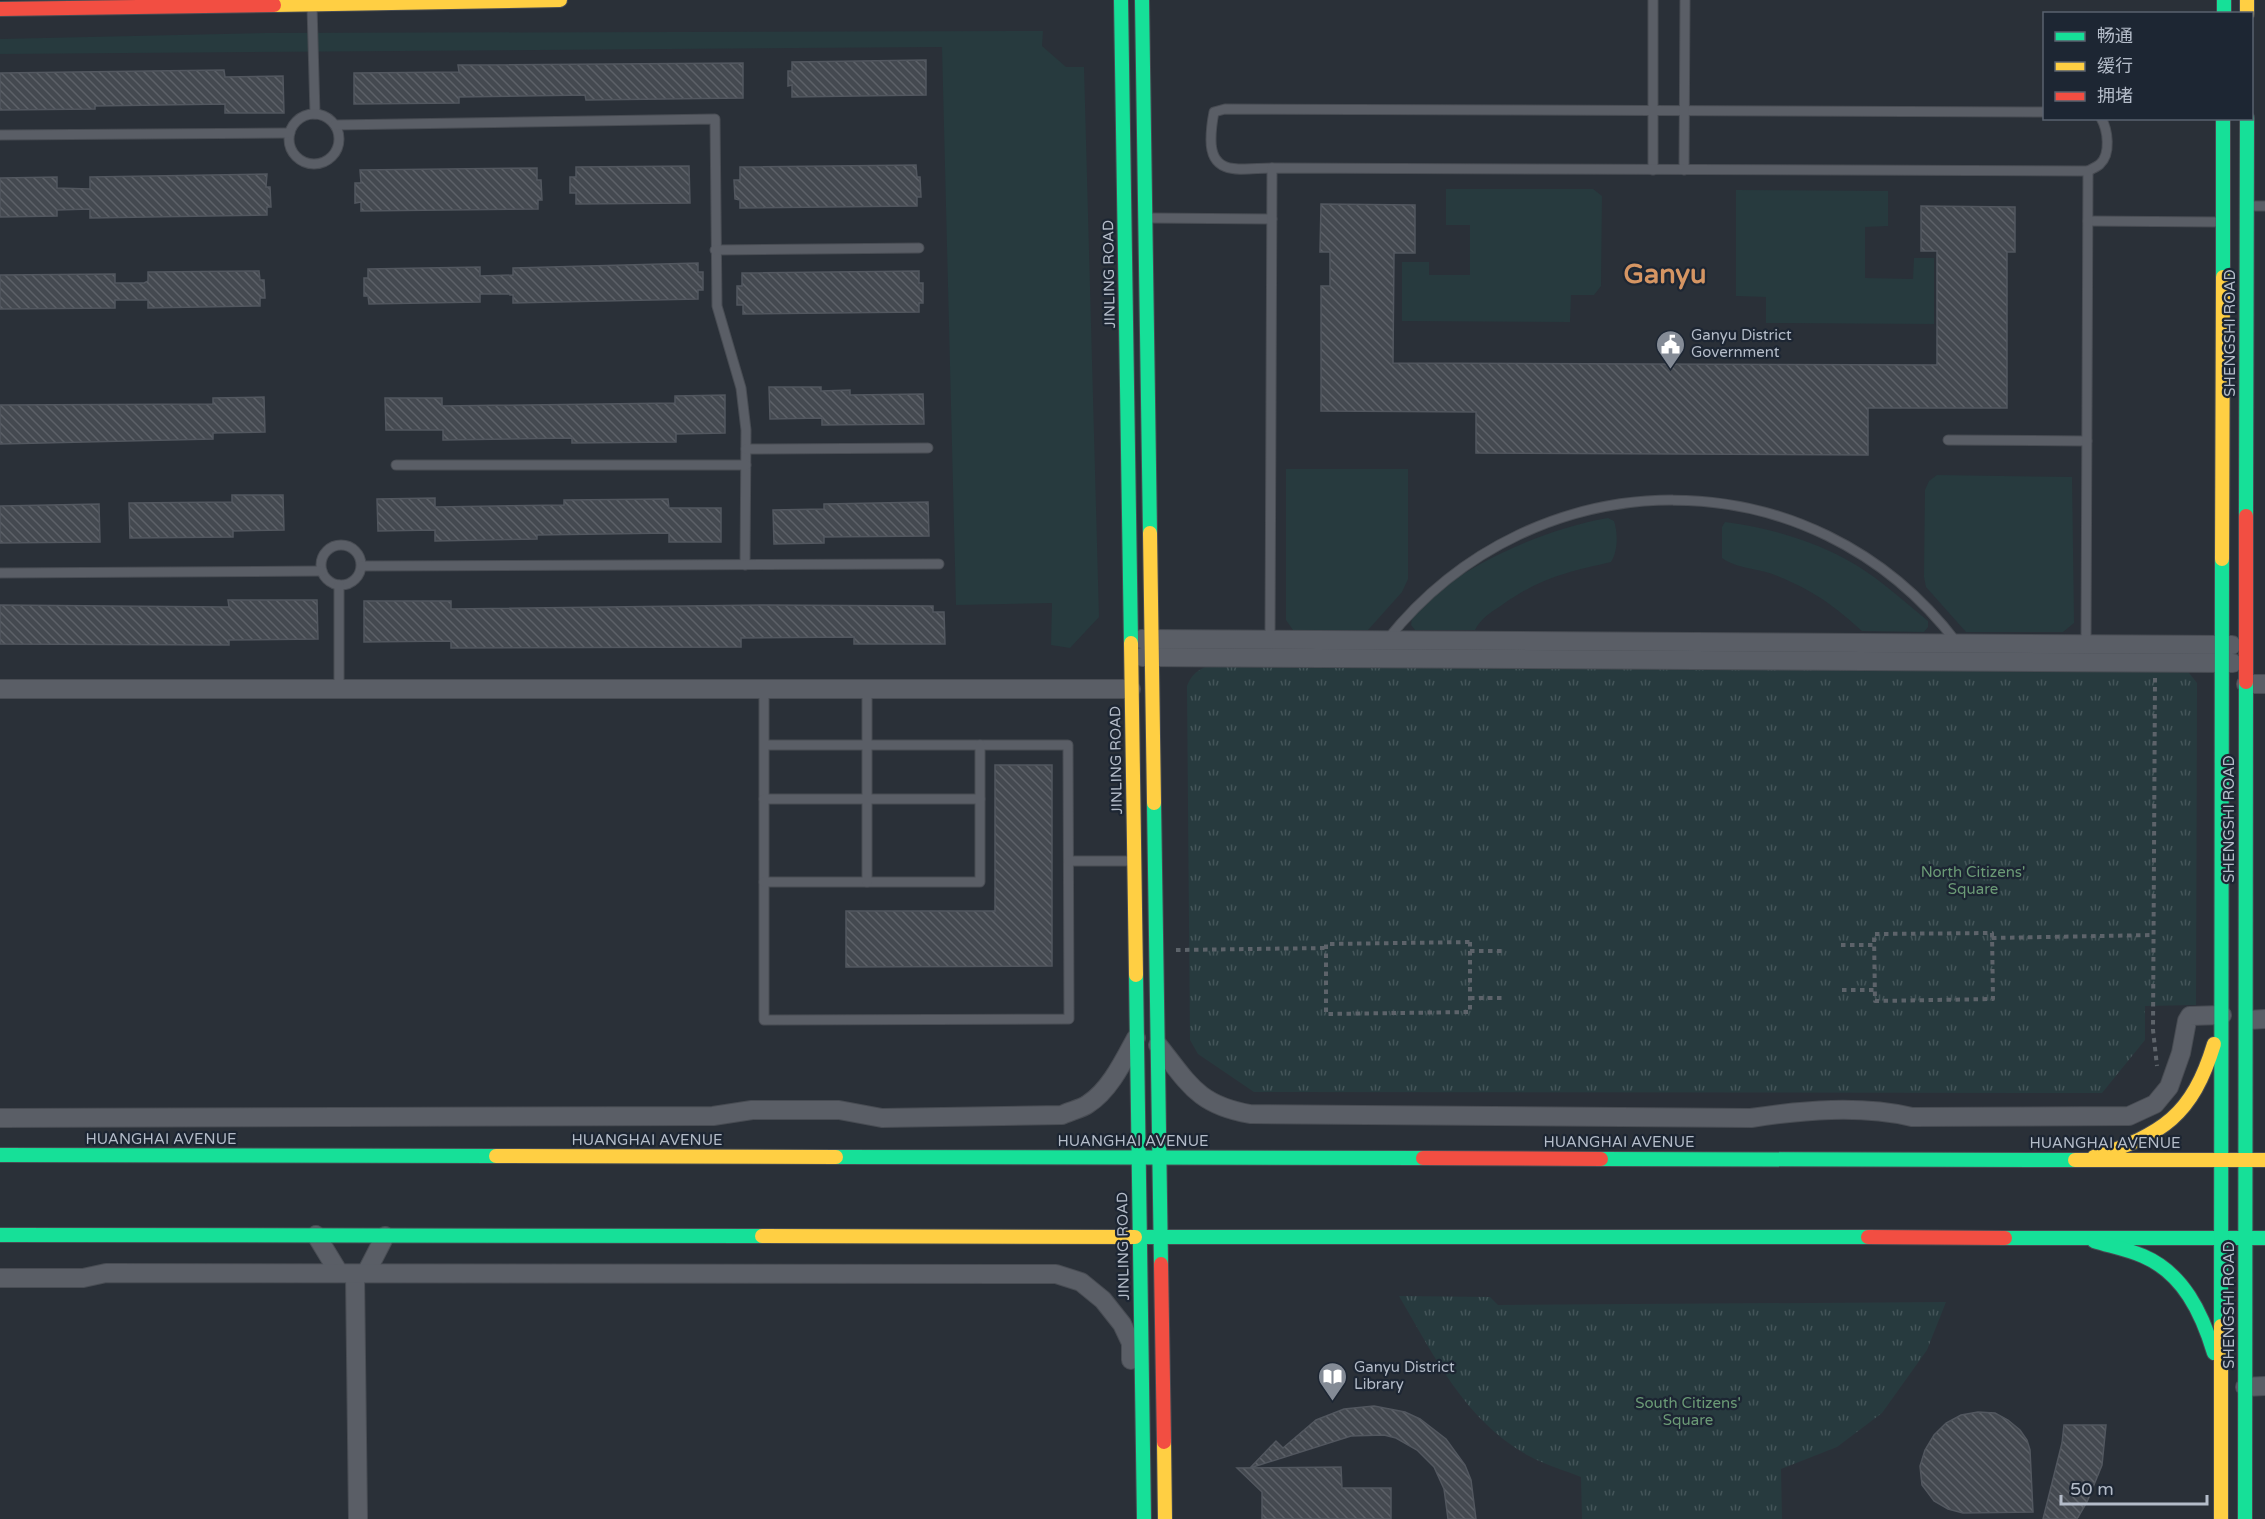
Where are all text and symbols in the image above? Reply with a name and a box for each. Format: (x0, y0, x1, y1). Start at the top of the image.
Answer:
legend (2043, 12, 2253, 120)
text: 畅通 (2097, 25, 2133, 47)
text: 缓行 (2097, 55, 2133, 77)
text: 拥堵 (2097, 85, 2133, 107)
street label: JINLING ROAD (1099, 220, 1119, 328)
district label: Ganyu (1624, 258, 1706, 291)
street label: SHENGSHI ROAD (2221, 269, 2239, 397)
place label: Ganyu District Government (1691, 326, 1792, 361)
public building icon: Ganyu District Government (1654, 328, 1686, 370)
street label: JINLING ROAD (1106, 706, 1126, 814)
street label: SHENGSHI ROAD (2220, 755, 2238, 883)
park label: North Citizens' Square (1921, 863, 2025, 898)
street label: HUANGHAI AVENUE (85, 1130, 237, 1148)
street label: HUANGHAI AVENUE (571, 1131, 723, 1149)
street label: HUANGHAI AVENUE (1057, 1132, 1209, 1150)
street label: HUANGHAI AVENUE (1543, 1133, 1695, 1151)
street label: HUANGHAI AVENUE (2029, 1134, 2181, 1152)
street label: JINLING ROAD (1113, 1192, 1133, 1300)
street label: SHENGSHI ROAD (2220, 1241, 2238, 1369)
place label: Ganyu District Library (1354, 1358, 1455, 1393)
library icon: Ganyu District Library (1317, 1360, 1349, 1402)
park label: South Citizens' Square (1635, 1394, 1741, 1429)
scale bar (2061, 1468, 2206, 1506)
text: 50 m (2070, 1478, 2114, 1500)

